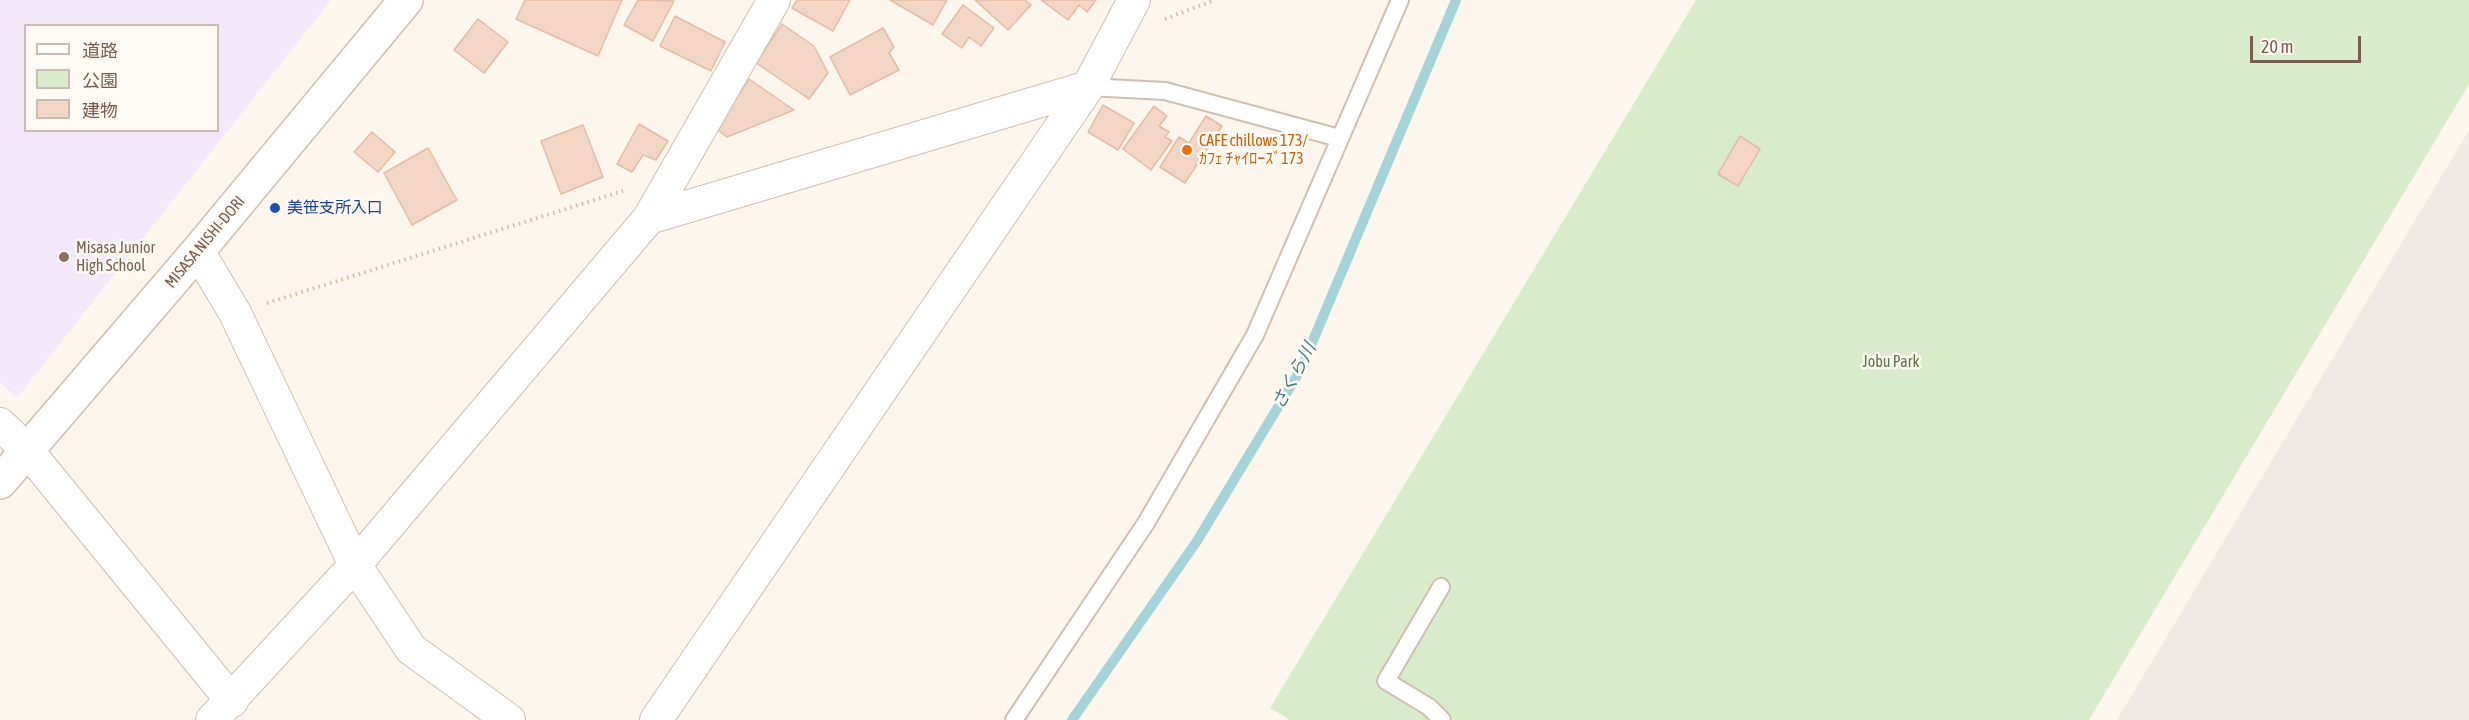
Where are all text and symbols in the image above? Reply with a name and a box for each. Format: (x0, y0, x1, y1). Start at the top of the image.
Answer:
legend (24, 24, 219, 132)
scale bar (2253, 24, 2364, 62)
text: 20 m (2261, 36, 2293, 57)
text: 道路 (82, 40, 118, 61)
text: 公園 (82, 70, 118, 91)
text: 建物 (82, 100, 118, 121)
place label: CAFE chillows 173/ ｶﾌｪ ﾁｬｲﾛｰｽﾞ173 (1199, 131, 1308, 169)
marker: CAFE chillows 173/ ｶﾌｪ ﾁｬｲﾛｰｽﾞ173 (1180, 143, 1194, 157)
street label: MISASA NISHI-DORI (161, 192, 249, 292)
place label: 美笹支所入口 (287, 198, 383, 218)
marker: 美笹支所入口 (268, 201, 282, 215)
place label: Misasa Junior High School (76, 238, 155, 276)
marker: Misasa Junior High School (57, 250, 71, 264)
water label: さくら川 (1268, 339, 1320, 413)
park label: Jobu Park (1863, 352, 1919, 372)

